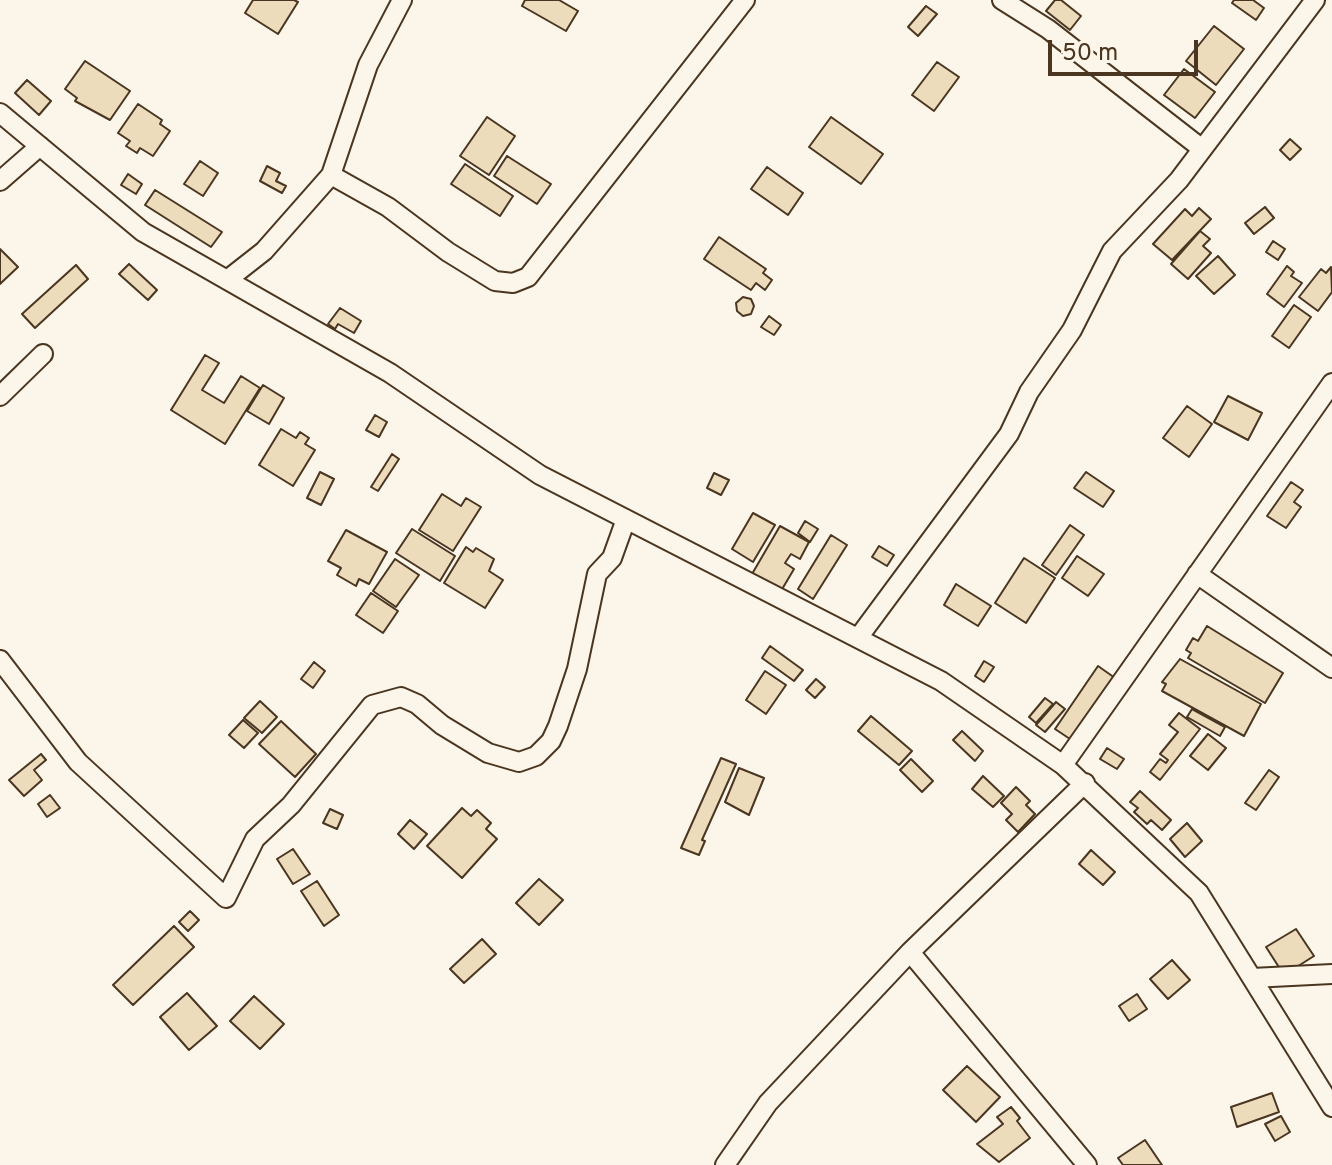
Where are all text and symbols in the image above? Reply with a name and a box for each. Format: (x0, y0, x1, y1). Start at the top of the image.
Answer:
scale bar (1052, 24, 1202, 74)
text: 50 m (1062, 39, 1118, 69)

